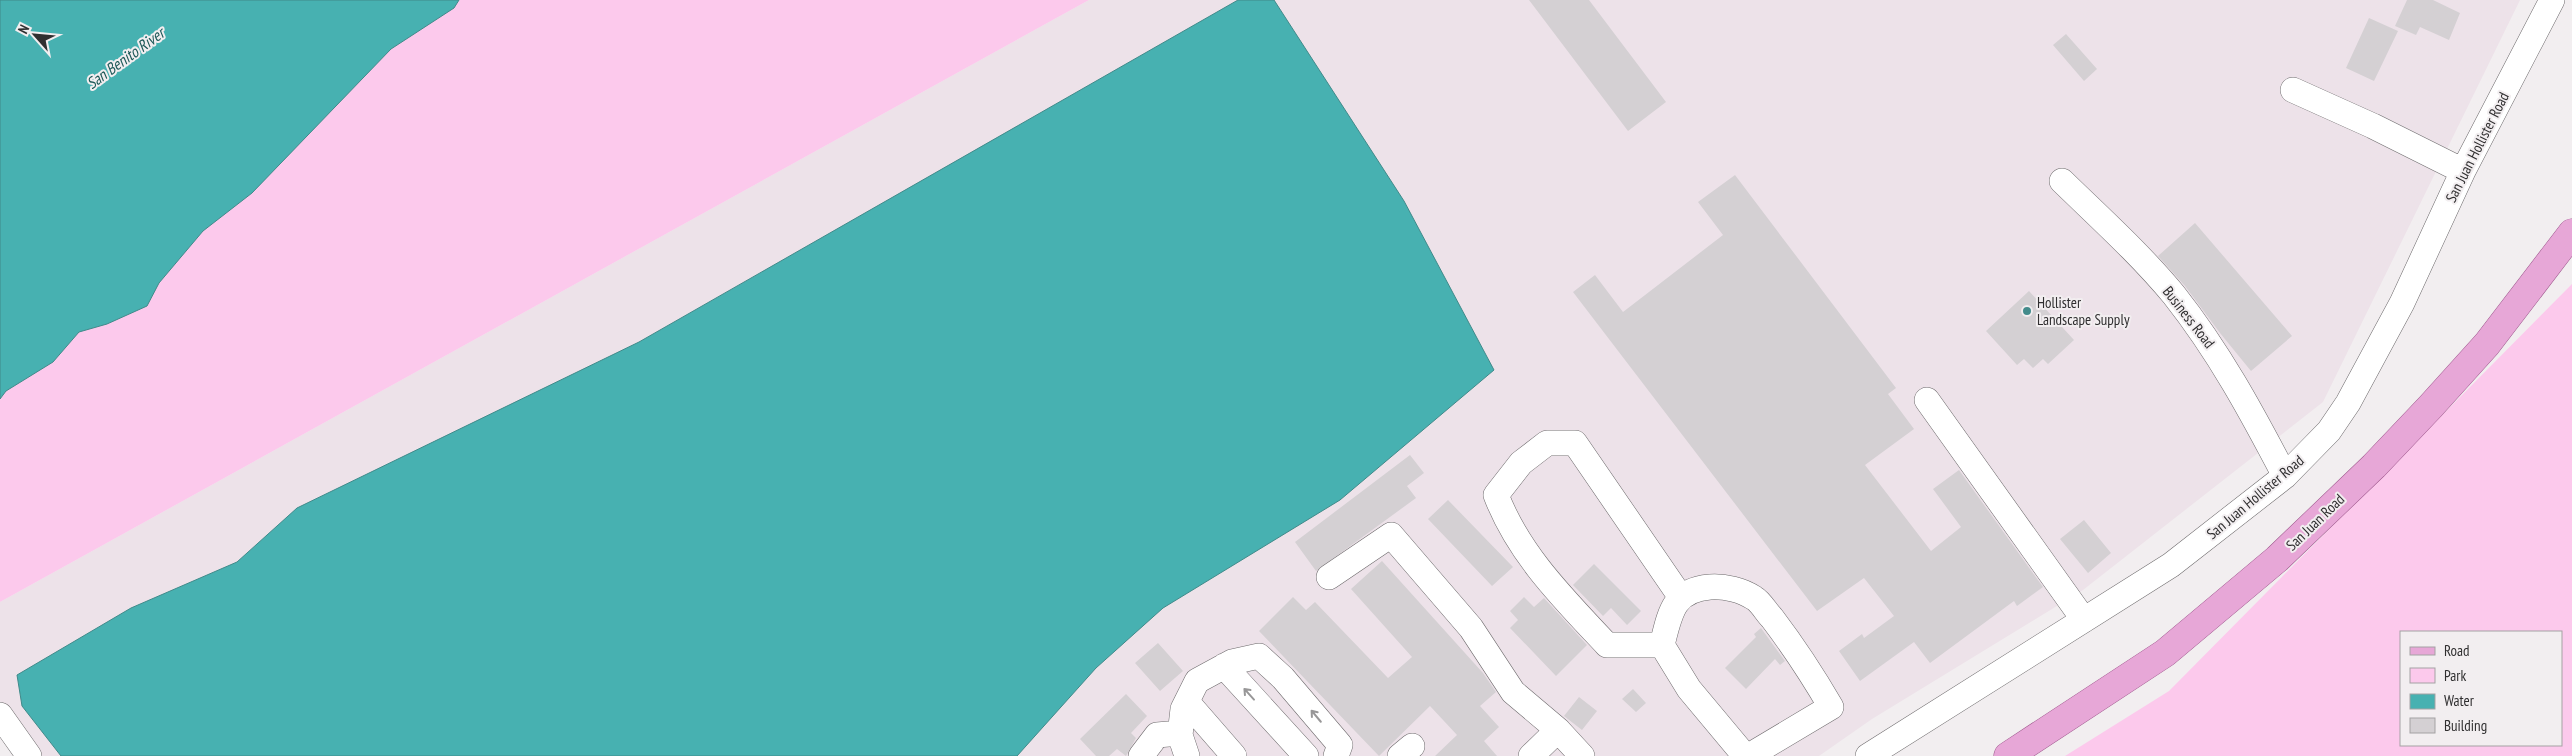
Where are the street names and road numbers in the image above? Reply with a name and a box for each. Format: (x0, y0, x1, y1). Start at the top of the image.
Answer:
street label: San Juan Hollister Road (2441, 89, 2513, 205)
street label: Business Road (2159, 282, 2219, 352)
street label: San Juan Hollister Road (2203, 451, 2307, 543)
street label: San Juan Road (2282, 490, 2348, 554)

